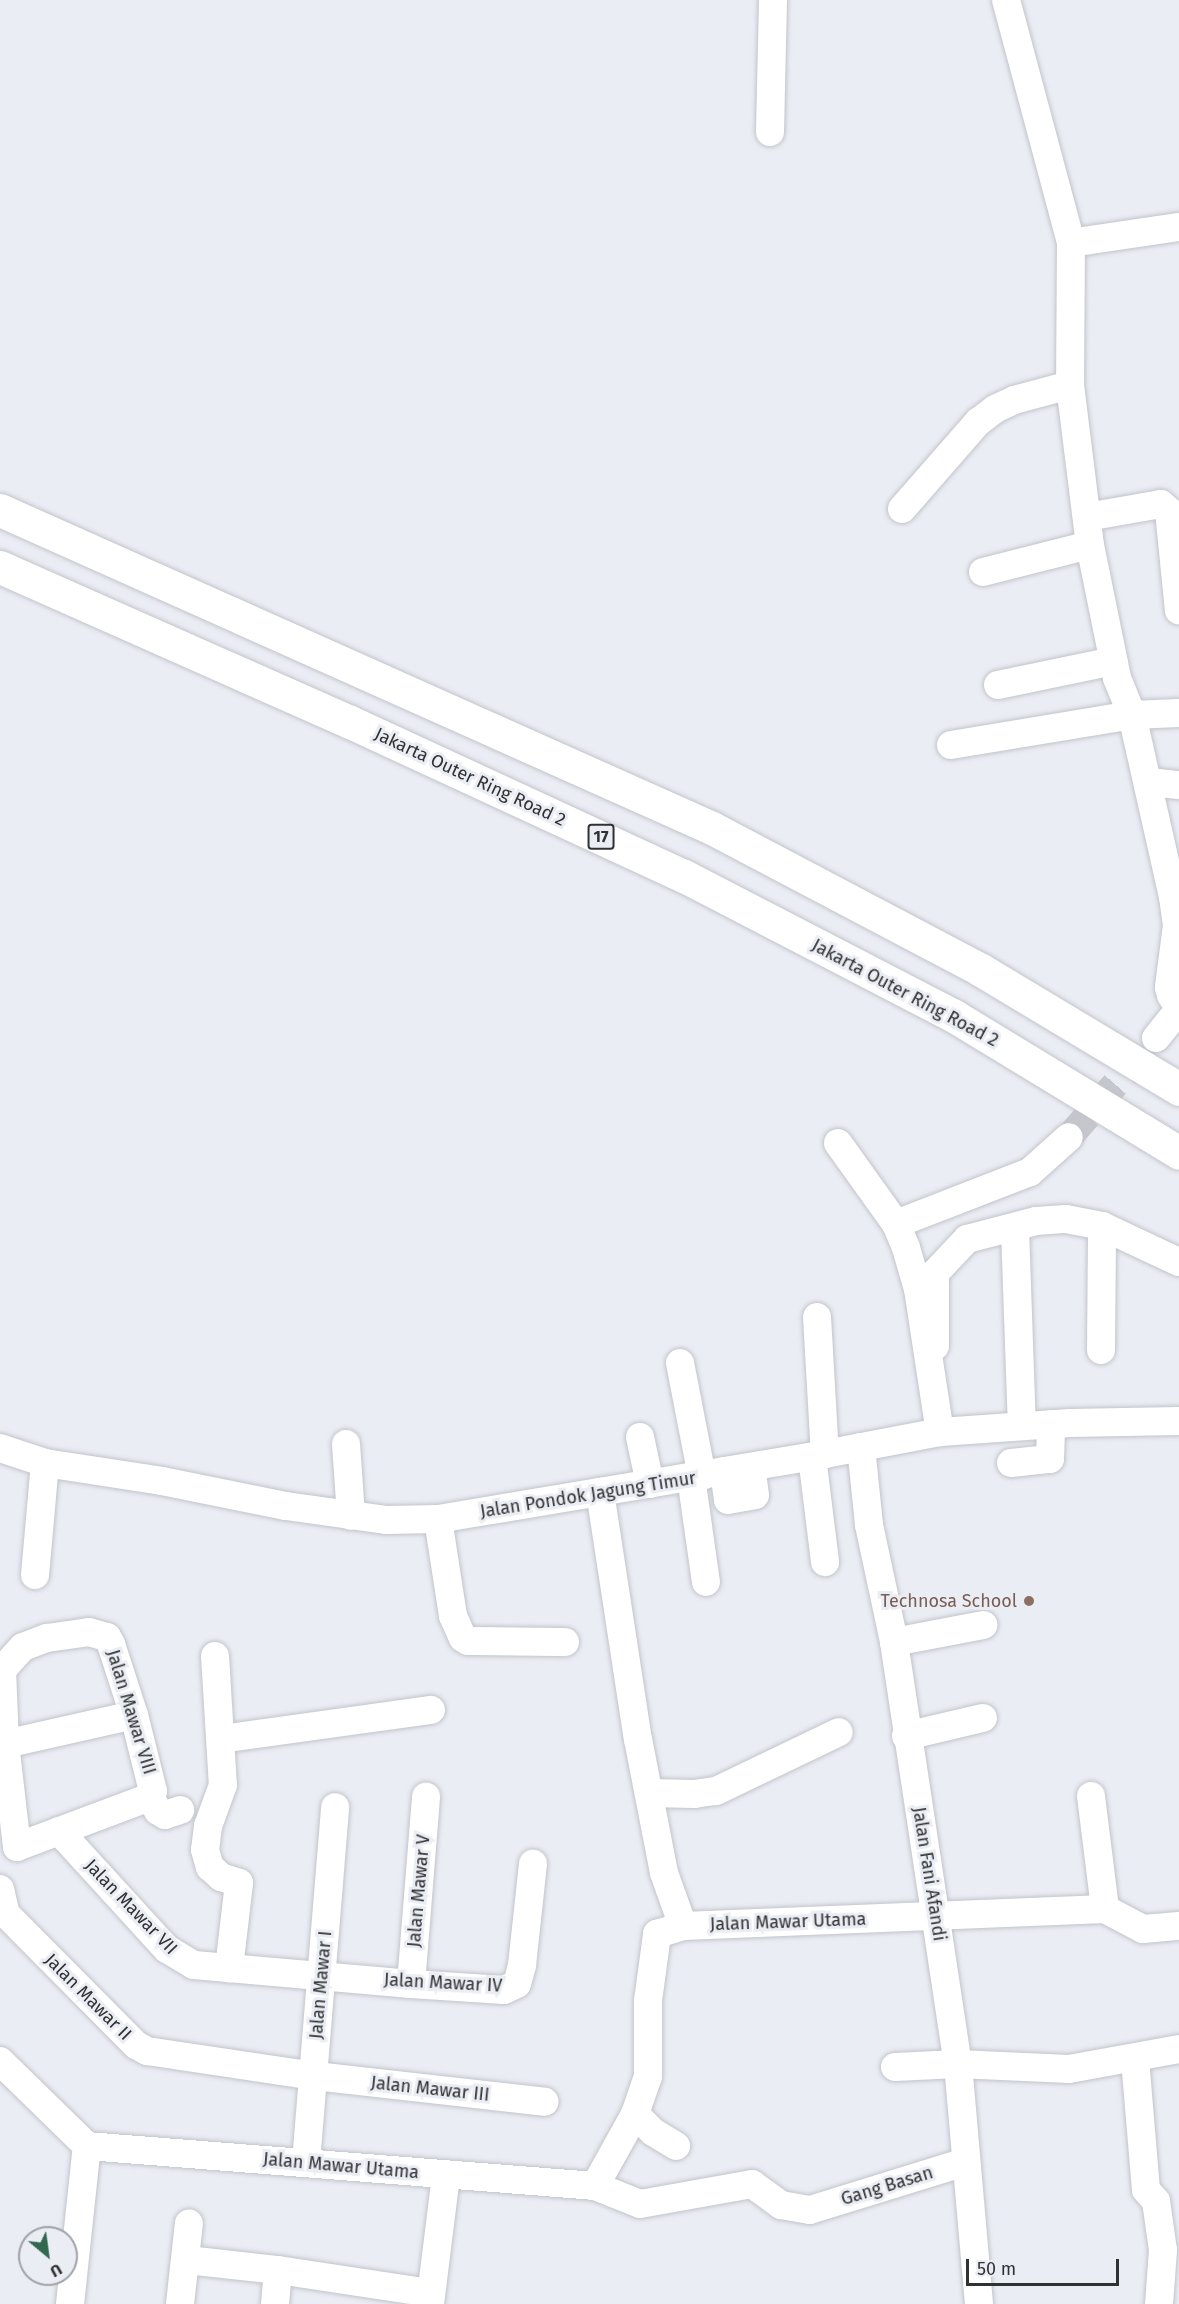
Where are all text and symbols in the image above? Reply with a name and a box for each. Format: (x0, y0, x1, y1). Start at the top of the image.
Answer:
street label: Jakarta Outer Ring Road 2 (371, 723, 569, 831)
road number: 17 (588, 824, 614, 850)
street label: Jakarta Outer Ring Road 2 (808, 935, 1002, 1051)
street label: Jalan Pondok Jagung Timur (479, 1467, 697, 1523)
place label: Technosa School (881, 1590, 1017, 1612)
marker: Technosa School (1022, 1594, 1036, 1608)
street label: Jalan Mawar VIII (102, 1647, 160, 1777)
street label: Jalan Fani Afandi (908, 1805, 950, 1943)
street label: Jalan Mawar V (403, 1834, 435, 1948)
street label: Jalan Mawar VII (80, 1855, 182, 1959)
street label: Jalan Mawar Utama (709, 1908, 867, 1936)
street label: Jalan Mawar I (306, 1930, 336, 2040)
street label: Jalan Mawar II (40, 1949, 136, 2045)
street label: Jalan Mawar IV (383, 1969, 503, 1997)
street label: Jalan Mawar III (370, 2072, 490, 2106)
street label: Jalan Mawar Utama (262, 2148, 420, 2184)
street label: Gang Basan (838, 2162, 936, 2210)
north arrow (18, 2226, 78, 2286)
scale bar (969, 2247, 1122, 2285)
text: 50 m (977, 2258, 1016, 2280)
text: U (47, 2260, 65, 2281)

